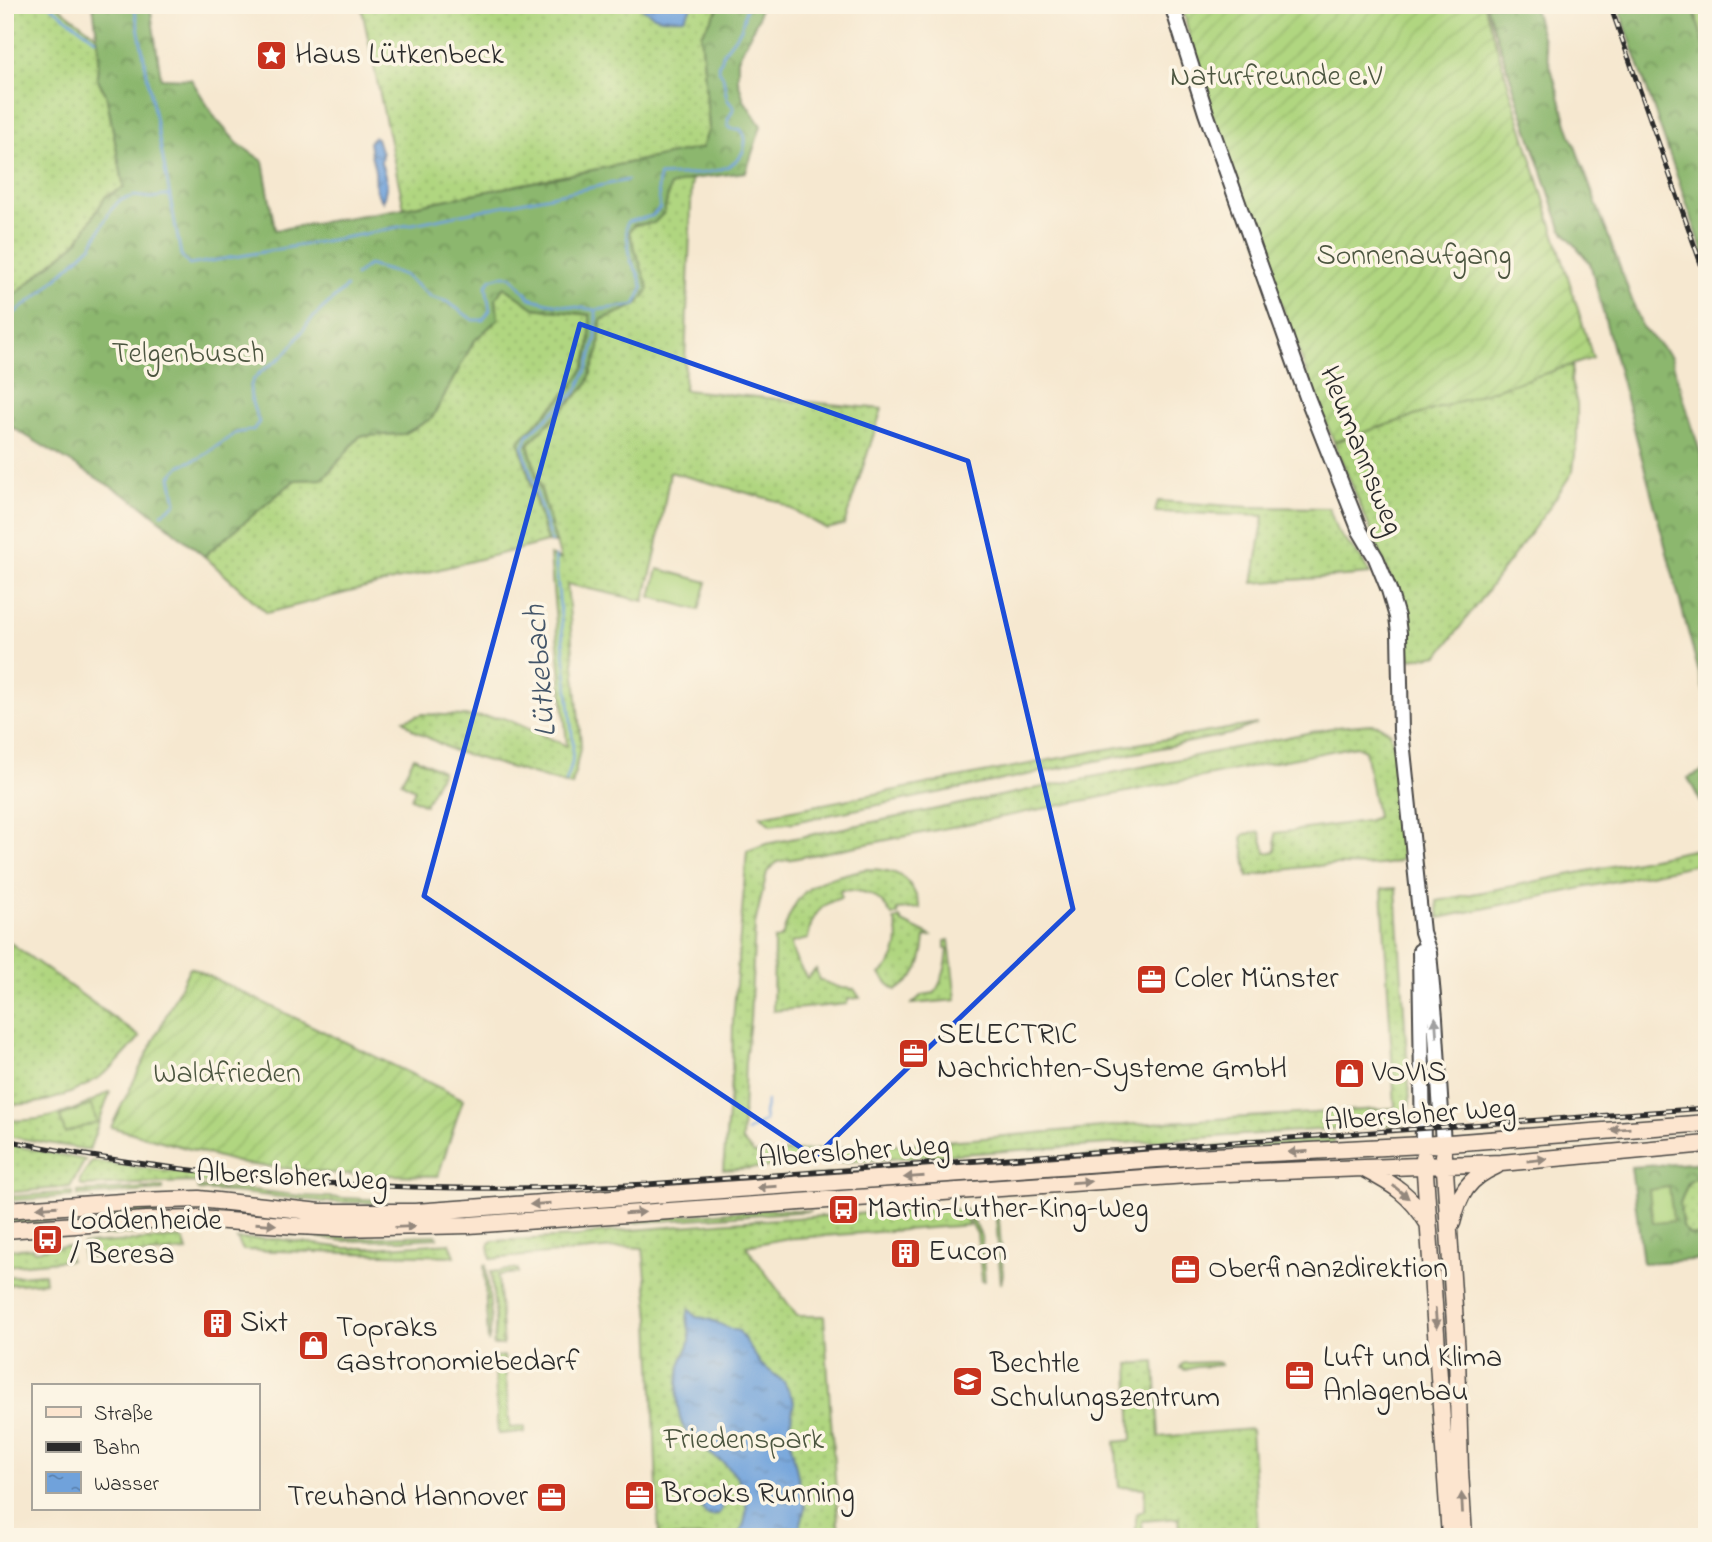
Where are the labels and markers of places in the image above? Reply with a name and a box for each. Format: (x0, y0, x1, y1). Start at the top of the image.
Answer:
place label: Haus Lütkenbeck (295, 34, 505, 78)
place icon: Haus Lütkenbeck (255, 39, 289, 73)
place label: Coler Münster (1174, 958, 1339, 1002)
office icon: Coler Münster (1134, 963, 1168, 997)
place label: SELECTRIC Nachrichten-Systeme GmbH (937, 1014, 1287, 1092)
office icon: SELECTRIC Nachrichten-Systeme GmbH (897, 1036, 931, 1070)
place label: VOVIS (1371, 1052, 1446, 1096)
shop icon: VOVIS (1332, 1057, 1366, 1091)
place label: Martin-Luther-King-Weg (867, 1188, 1148, 1232)
bus stop icon: Martin-Luther-King-Weg (827, 1193, 861, 1227)
place label: Loddenheide / Beresa (70, 1200, 223, 1278)
bus stop icon: Loddenheide / Beresa (30, 1222, 64, 1256)
place label: Eucon (928, 1231, 1007, 1275)
building icon: Eucon (888, 1236, 922, 1270)
place label: Oberfinanzdirektion (1208, 1248, 1448, 1292)
office icon: Oberfinanzdirektion (1168, 1253, 1202, 1287)
place label: Sixt (240, 1302, 288, 1346)
building icon: Sixt (200, 1307, 234, 1341)
place label: Topraks Gastronomiebedarf (336, 1307, 579, 1385)
shop icon: Topraks Gastronomiebedarf (296, 1329, 330, 1363)
place label: Luft und Klima Anlagenbau (1323, 1337, 1502, 1415)
place label: Bechtle Schulungszentrum (989, 1343, 1220, 1421)
office icon: Luft und Klima Anlagenbau (1283, 1359, 1317, 1393)
school or university icon: Bechtle Schulungszentrum (950, 1365, 984, 1399)
place label: Brooks Running (661, 1473, 855, 1517)
place label: Treuhand Hannover (287, 1476, 529, 1520)
office icon: Brooks Running (622, 1478, 656, 1512)
office icon: Treuhand Hannover (534, 1481, 568, 1515)

